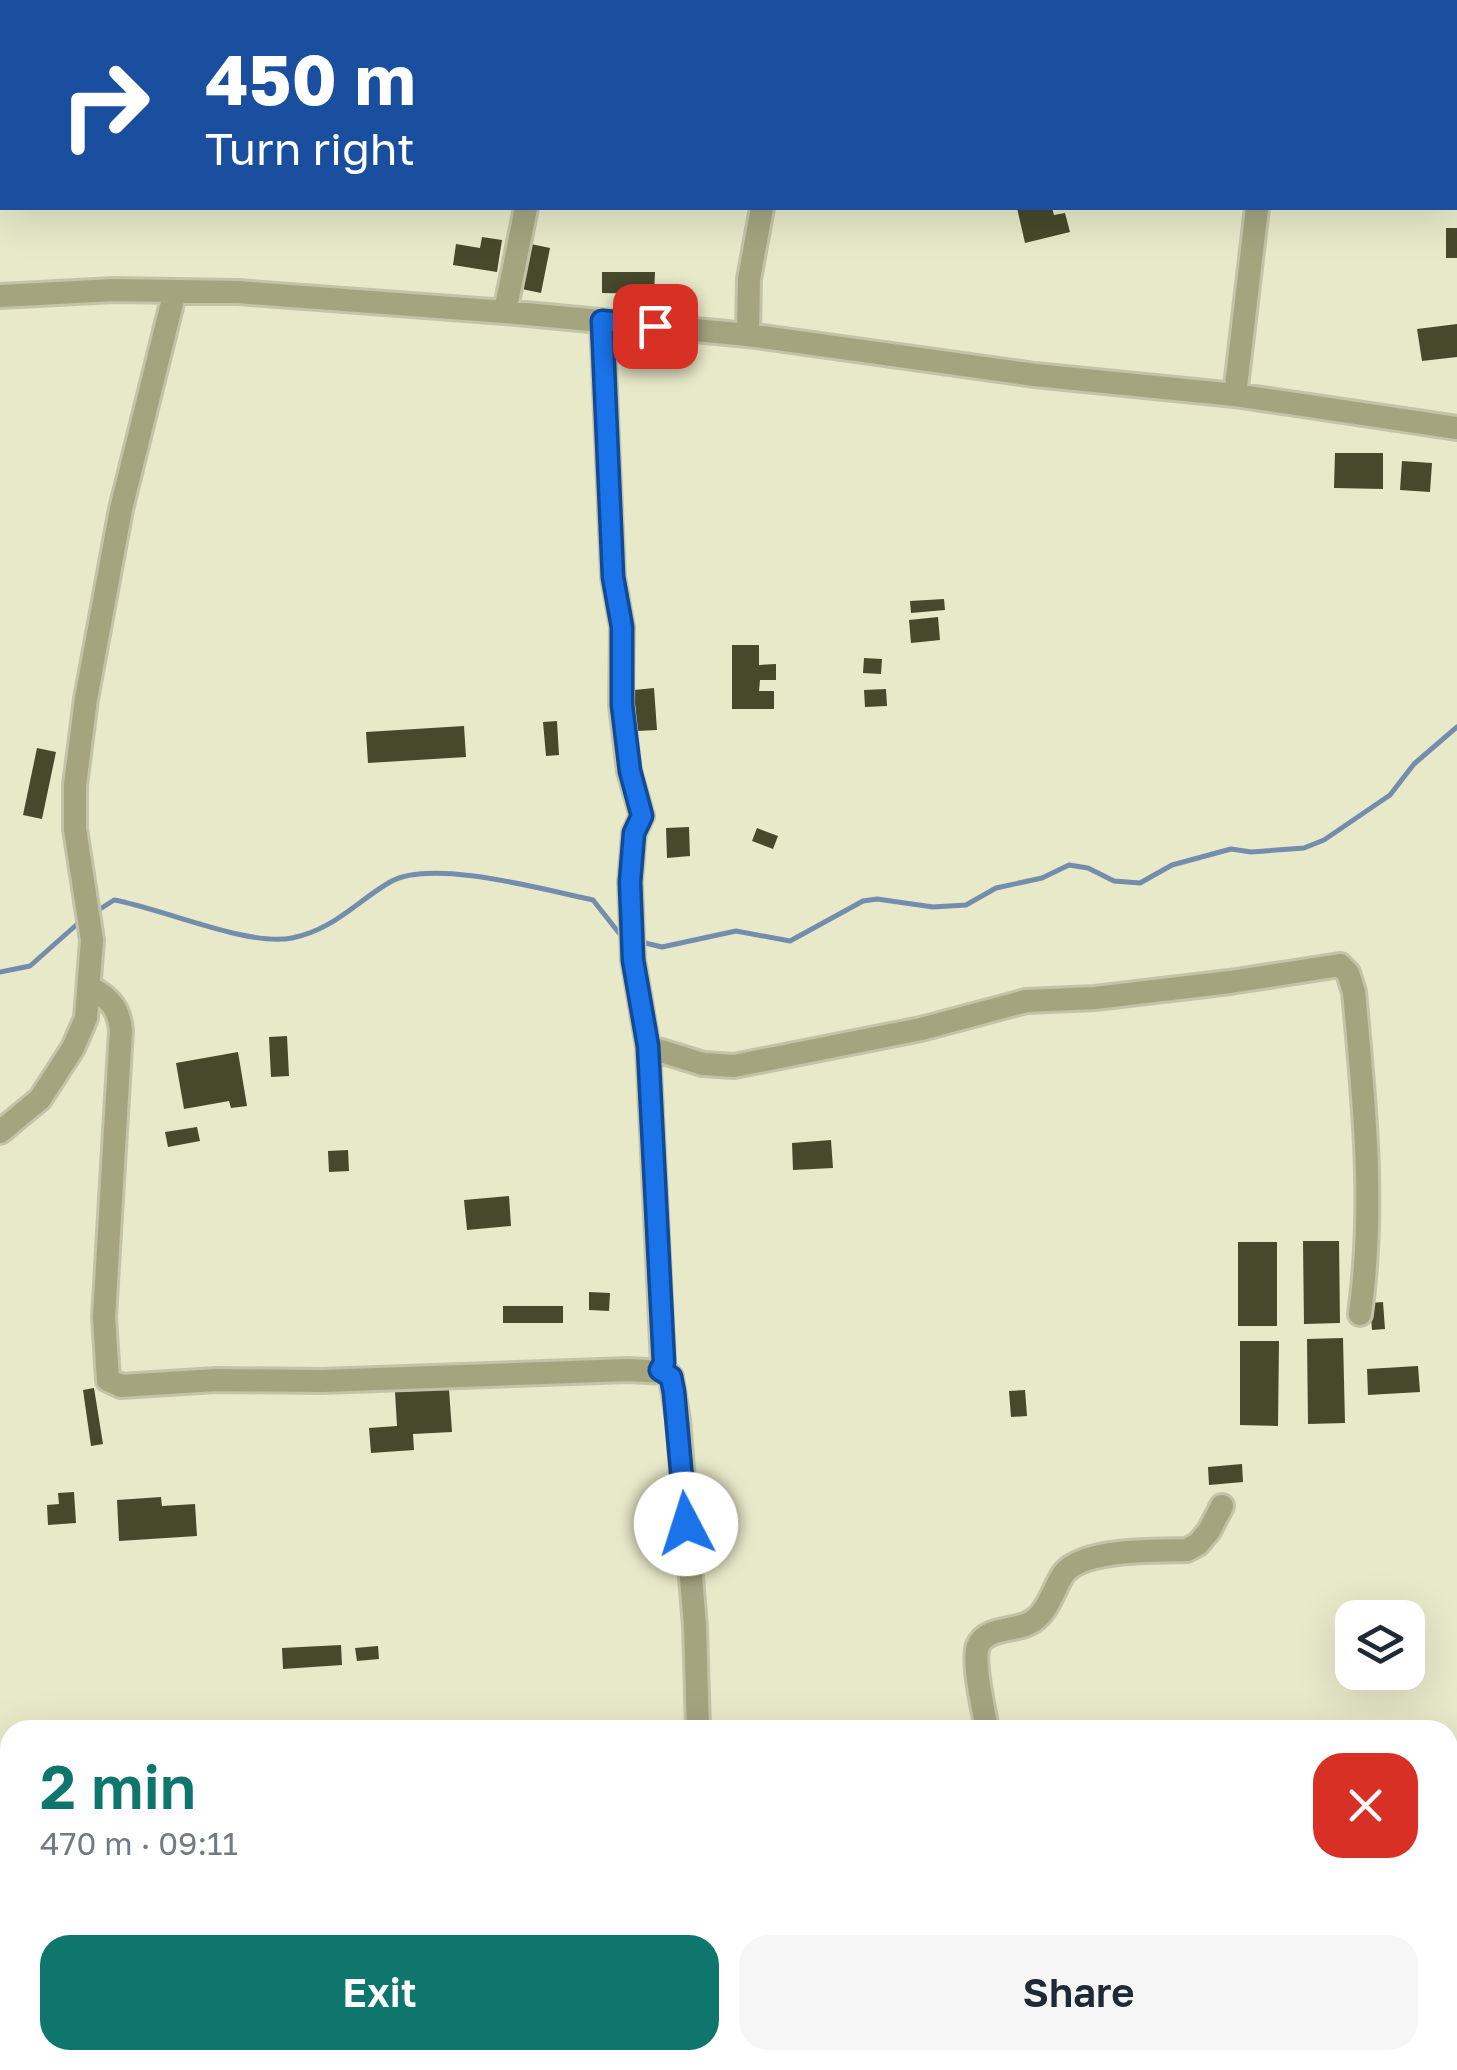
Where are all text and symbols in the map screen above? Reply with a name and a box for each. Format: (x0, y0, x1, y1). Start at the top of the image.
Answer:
text: 450 m (205, 36, 416, 120)
icon: right (40, 40, 170, 170)
text: Turn right (205, 121, 415, 175)
pin (613, 284, 698, 369)
icon: arrive (628, 299, 683, 354)
position arrow (634, 1472, 738, 1576)
map controls (1335, 1600, 1425, 1690)
button: layers (1335, 1600, 1425, 1690)
text: 2 min (40, 1750, 196, 1822)
button: close (1313, 1753, 1418, 1858)
text: 470 m · 09:11 (40, 1824, 238, 1862)
button: Exit (40, 1935, 719, 2050)
button: Share (739, 1935, 1418, 2050)

